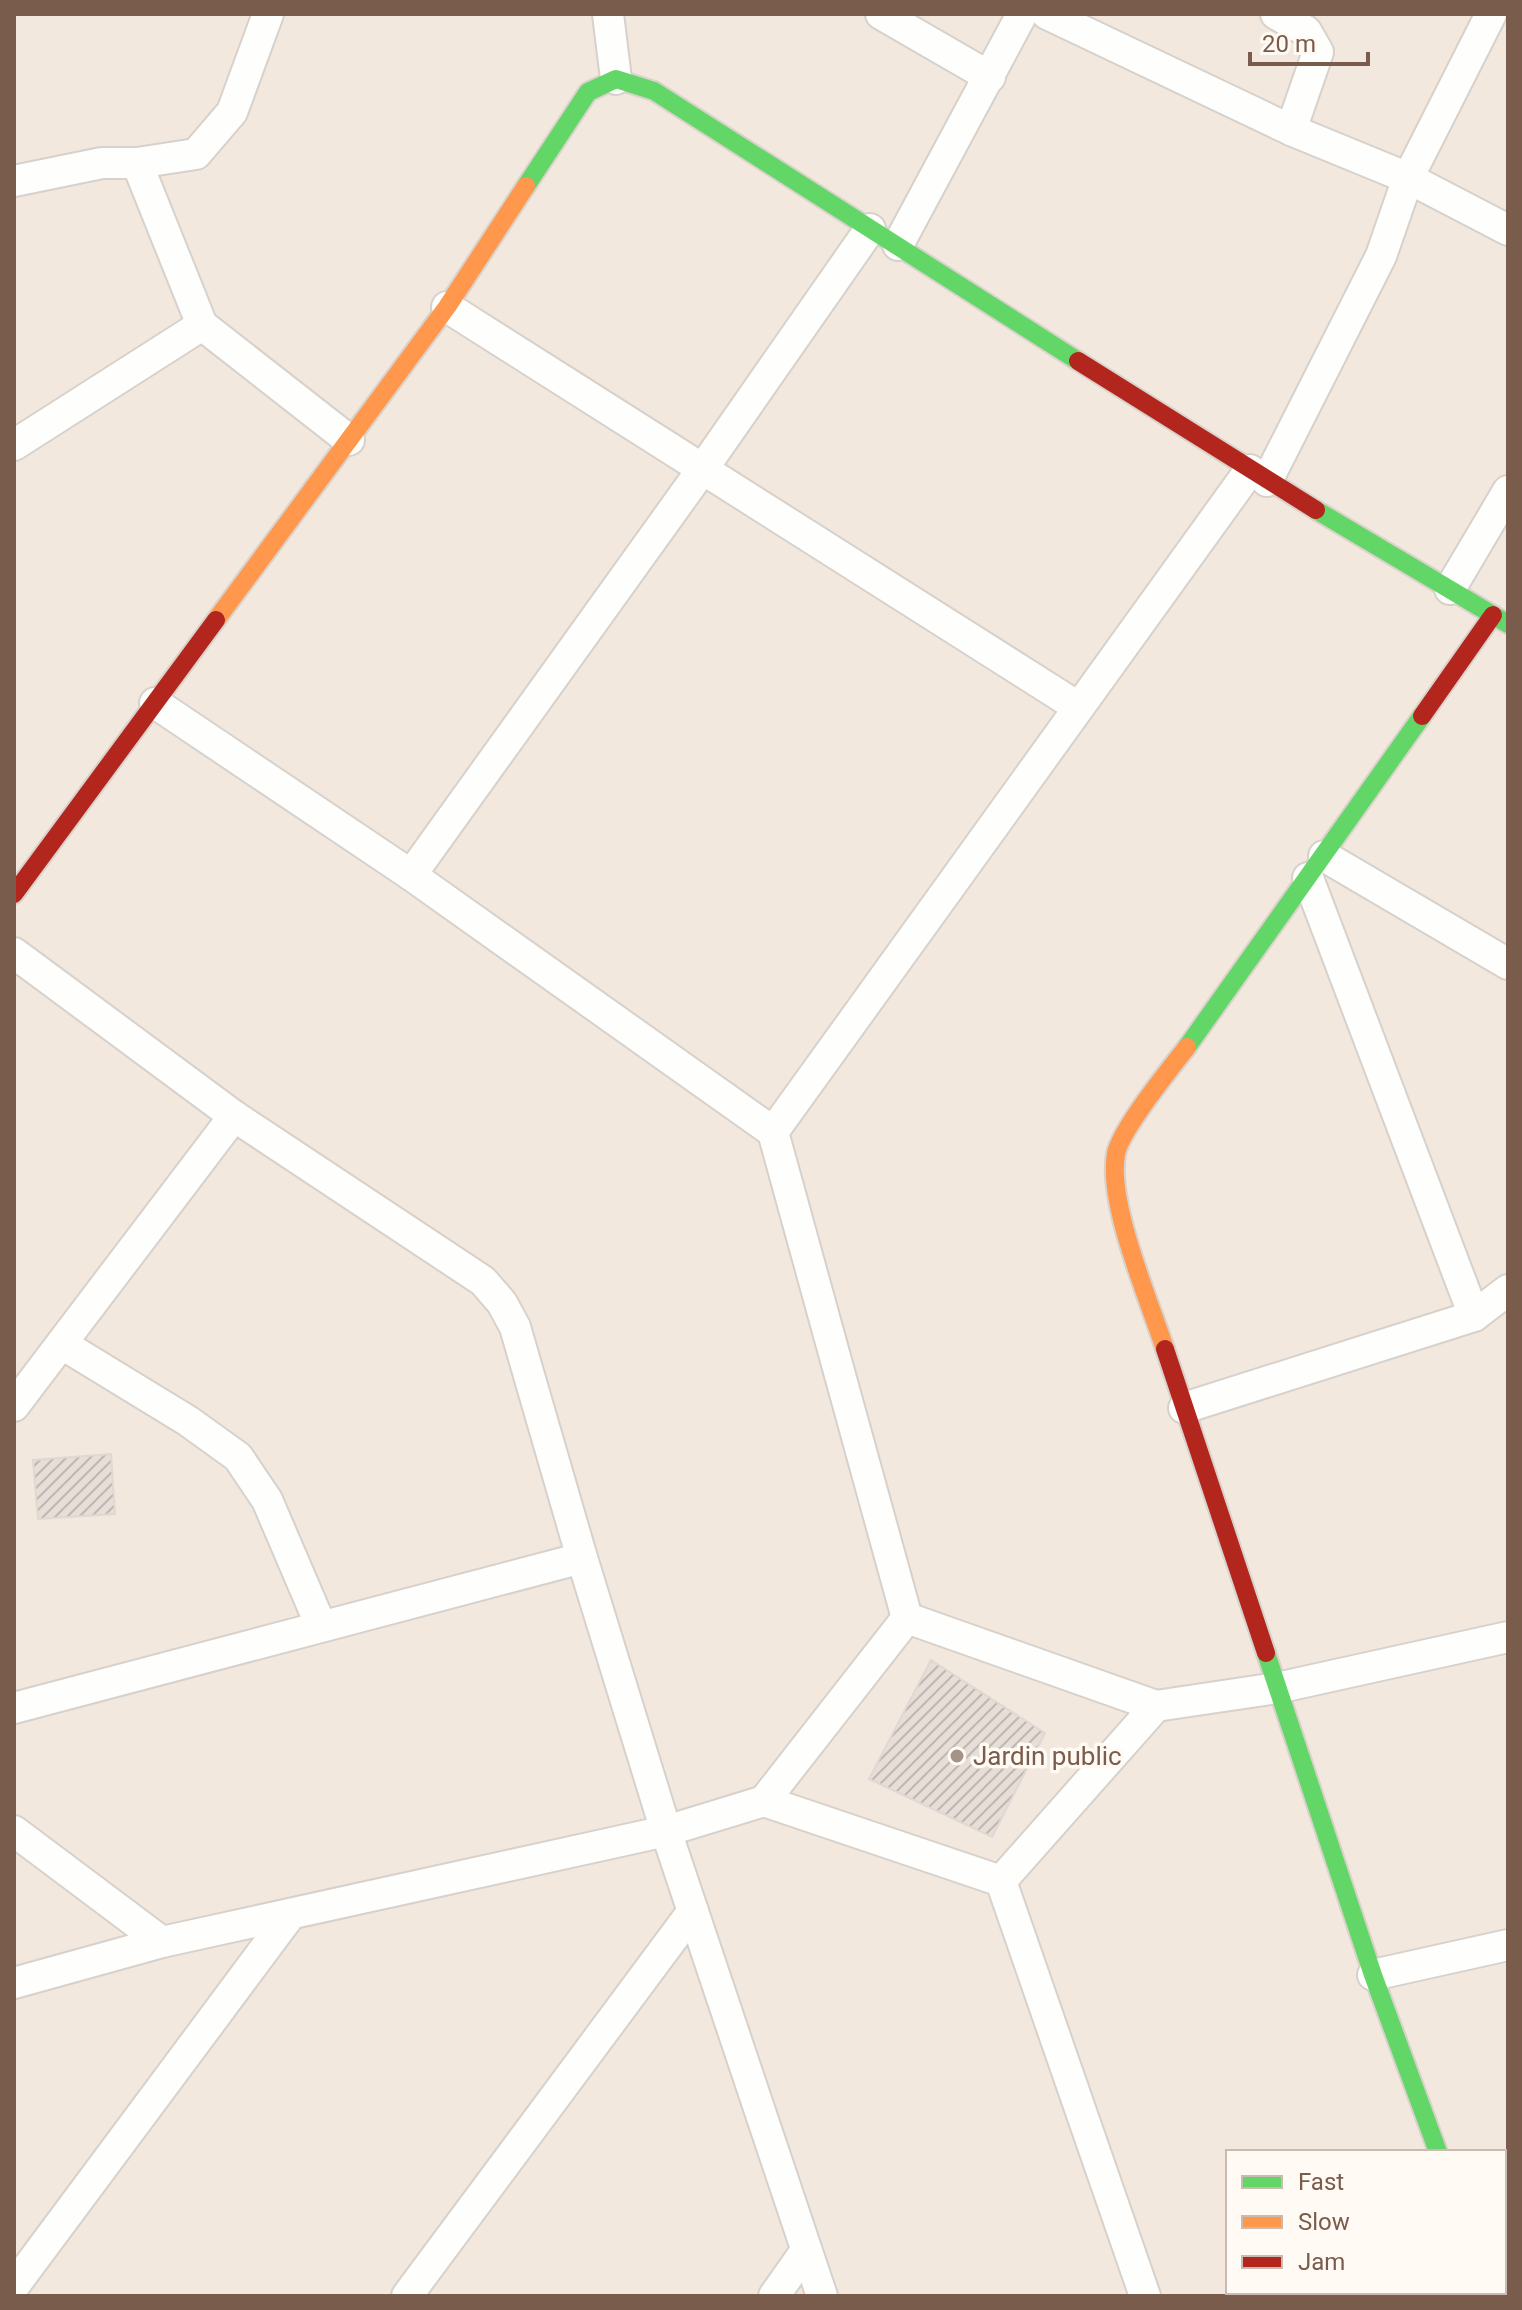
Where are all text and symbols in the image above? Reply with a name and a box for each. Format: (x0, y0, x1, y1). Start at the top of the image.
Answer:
scale bar (1250, 16, 1368, 66)
text: 20 m (1262, 30, 1316, 58)
place label: Jardin public (973, 1741, 1122, 1771)
marker: Jardin public (948, 1747, 966, 1765)
legend (1226, 2150, 1506, 2294)
text: Fast (1298, 2168, 1344, 2196)
text: Slow (1298, 2208, 1350, 2236)
text: Jam (1298, 2248, 1345, 2276)

